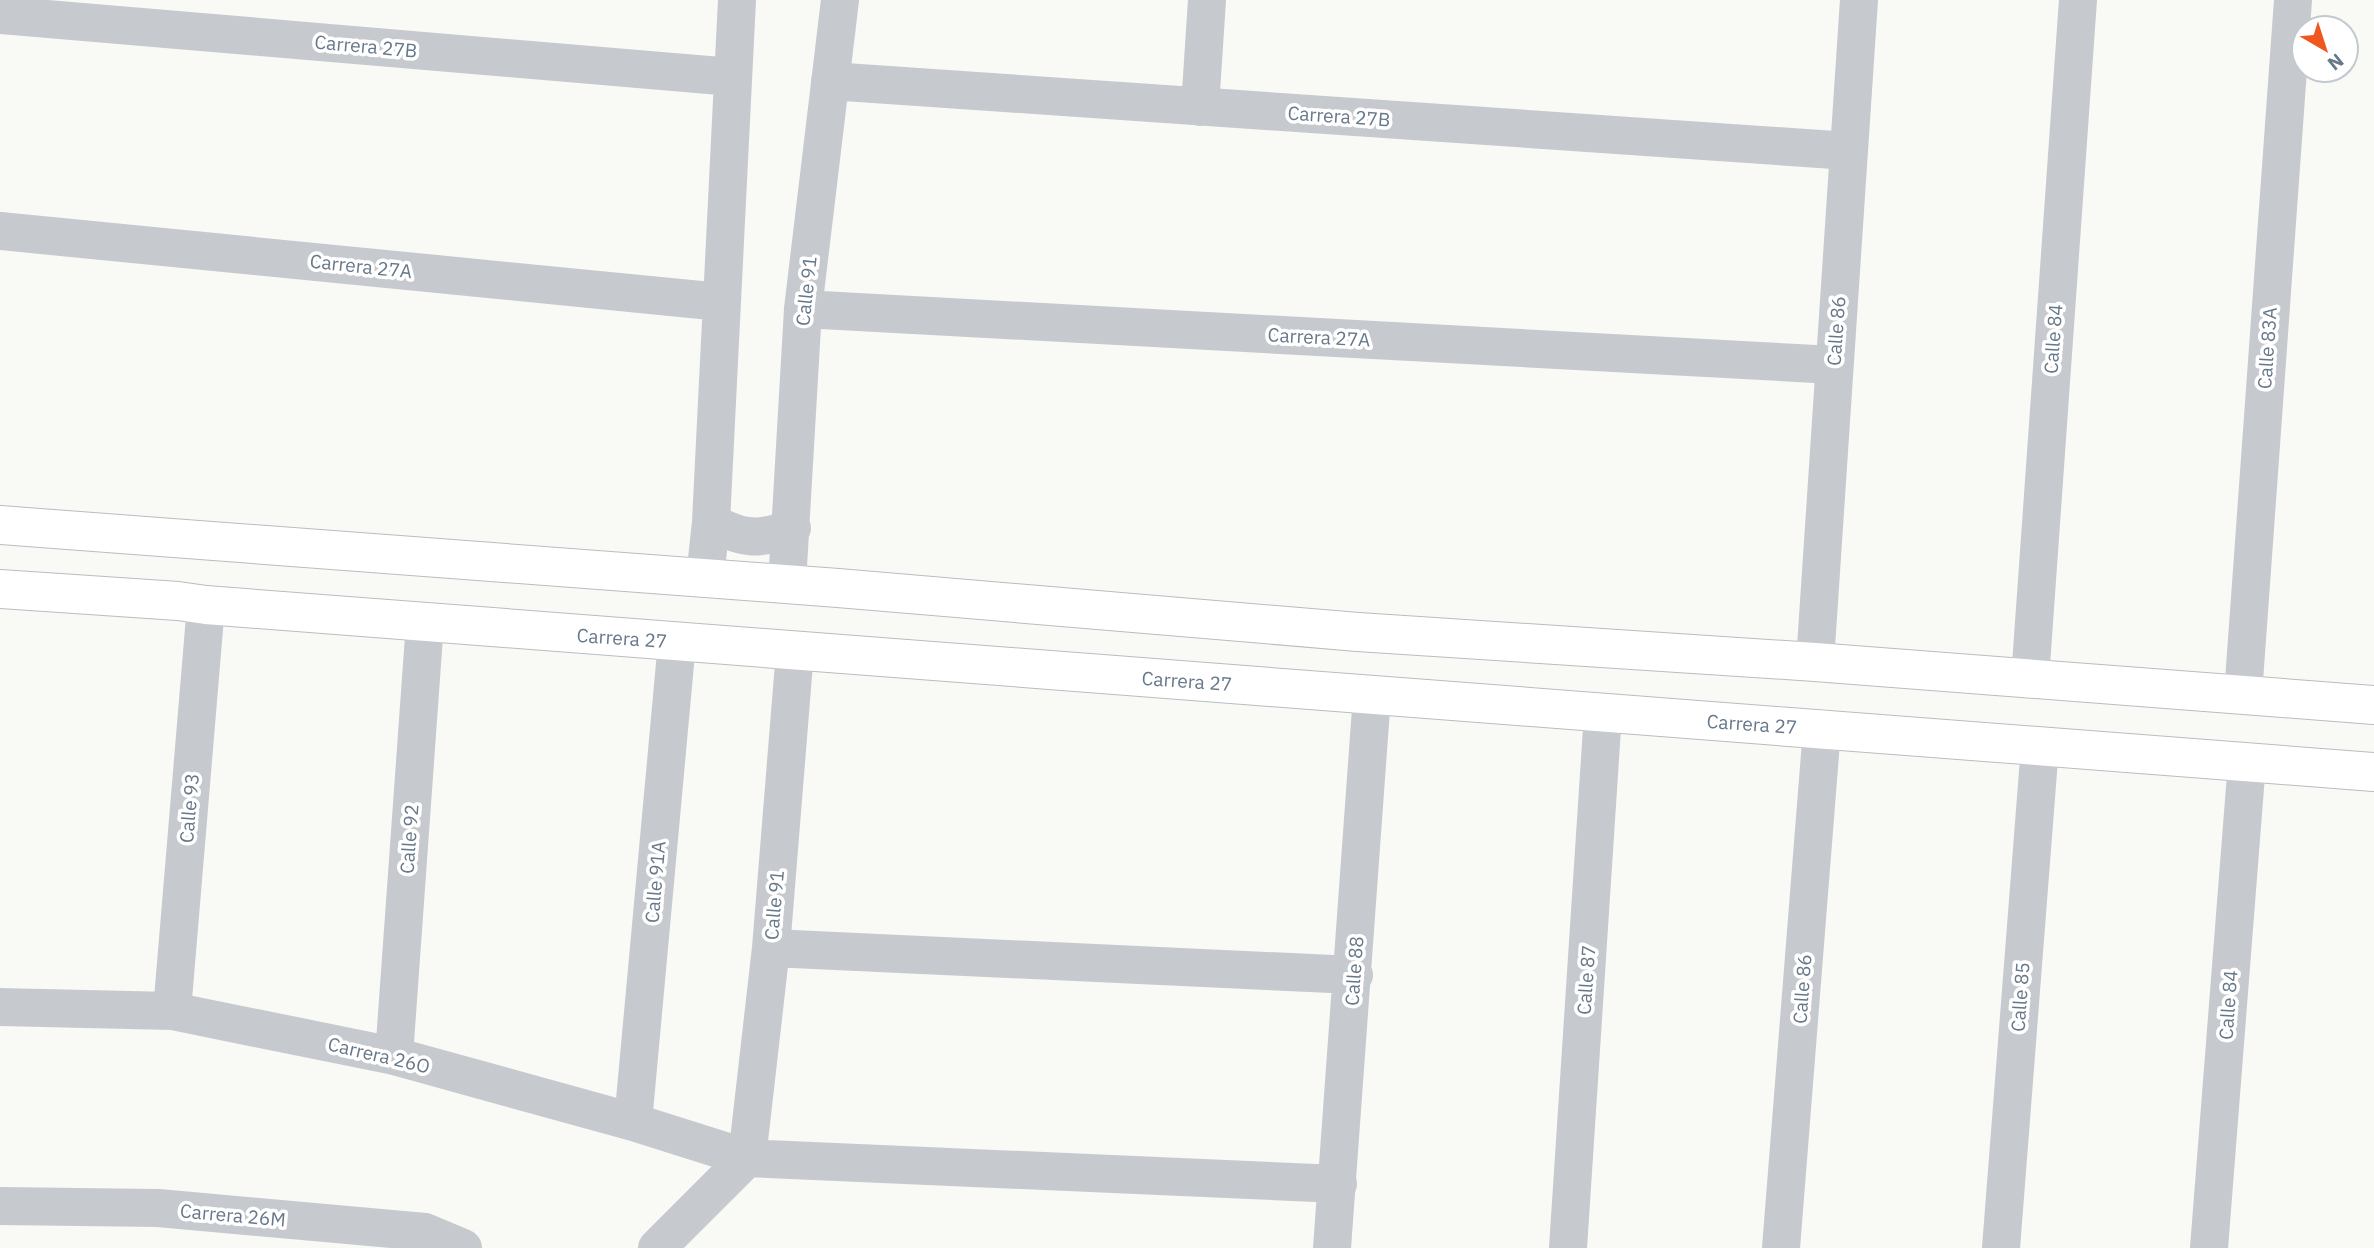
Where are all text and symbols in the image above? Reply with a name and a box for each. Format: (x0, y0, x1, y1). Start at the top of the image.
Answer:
north arrow (2290, 14, 2360, 84)
street label: Carrera 27B (314, 30, 418, 62)
text: N (2323, 49, 2349, 76)
street label: Carrera 27B (1287, 100, 1391, 132)
street label: Carrera 27A (309, 249, 413, 283)
street label: Calle 91 (790, 255, 822, 327)
street label: Calle 86 (1822, 295, 1850, 367)
street label: Calle 84 (2039, 303, 2067, 375)
street label: Calle 83A (2252, 306, 2282, 390)
street label: Carrera 27A (1267, 322, 1371, 352)
street label: Carrera 27 (576, 623, 668, 653)
street label: Carrera 27 (1141, 666, 1233, 696)
street label: Carrera 27 (1706, 709, 1798, 739)
street label: Calle 93 (174, 772, 204, 844)
street label: Calle 92 (395, 803, 423, 875)
street label: Calle 91A (639, 840, 671, 924)
street label: Calle 91 (759, 869, 789, 941)
street label: Calle 88 (1340, 935, 1368, 1007)
street label: Calle 87 (1572, 944, 1600, 1016)
street label: Calle 86 (1788, 953, 1816, 1025)
street label: Calle 85 (2006, 961, 2034, 1033)
street label: Calle 84 (2214, 969, 2242, 1041)
street label: Carrera 26O (326, 1032, 432, 1078)
street label: Carrera 26M (179, 1198, 287, 1232)

